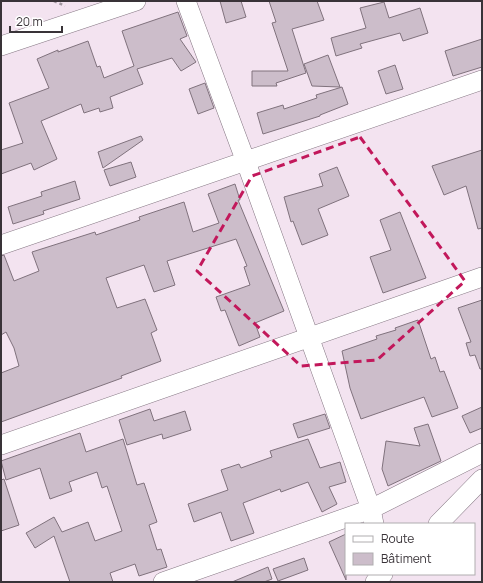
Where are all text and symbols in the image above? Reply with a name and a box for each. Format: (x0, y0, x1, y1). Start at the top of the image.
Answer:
scale bar (10, 8, 62, 34)
text: 20 m (16, 13, 43, 30)
legend (345, 523, 475, 575)
text: Route (381, 530, 414, 547)
text: Bâtiment (381, 550, 432, 567)

